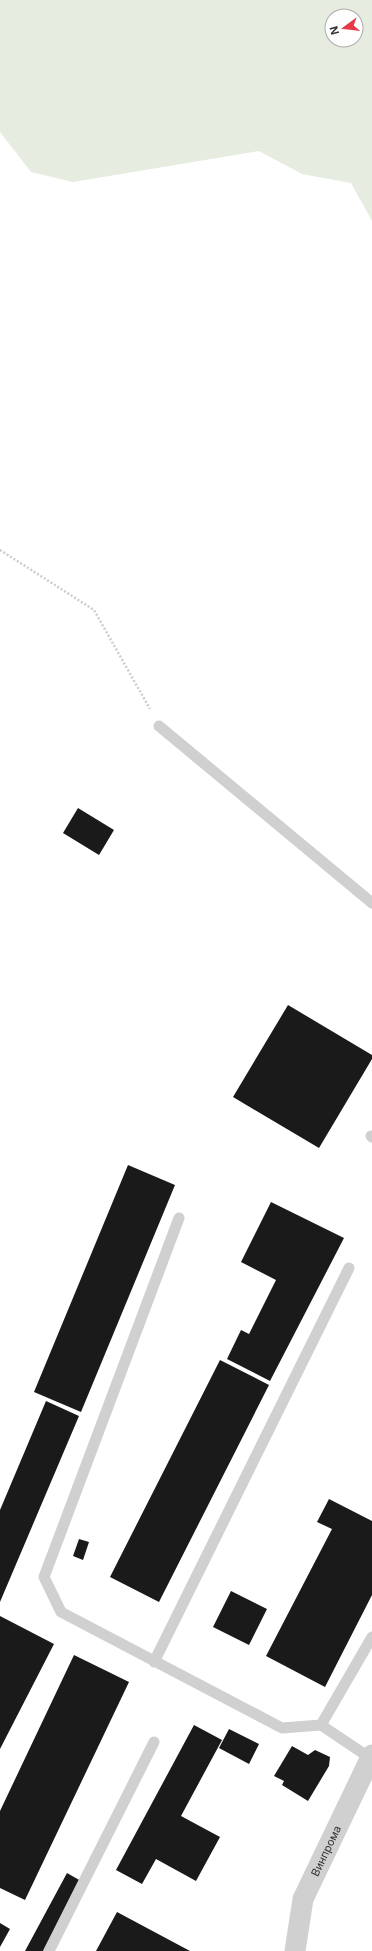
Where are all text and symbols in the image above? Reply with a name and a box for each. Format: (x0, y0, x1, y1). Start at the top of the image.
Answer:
north arrow (324, 8, 364, 48)
text: N (326, 25, 342, 36)
street label: Винпрома (308, 1823, 344, 1879)

